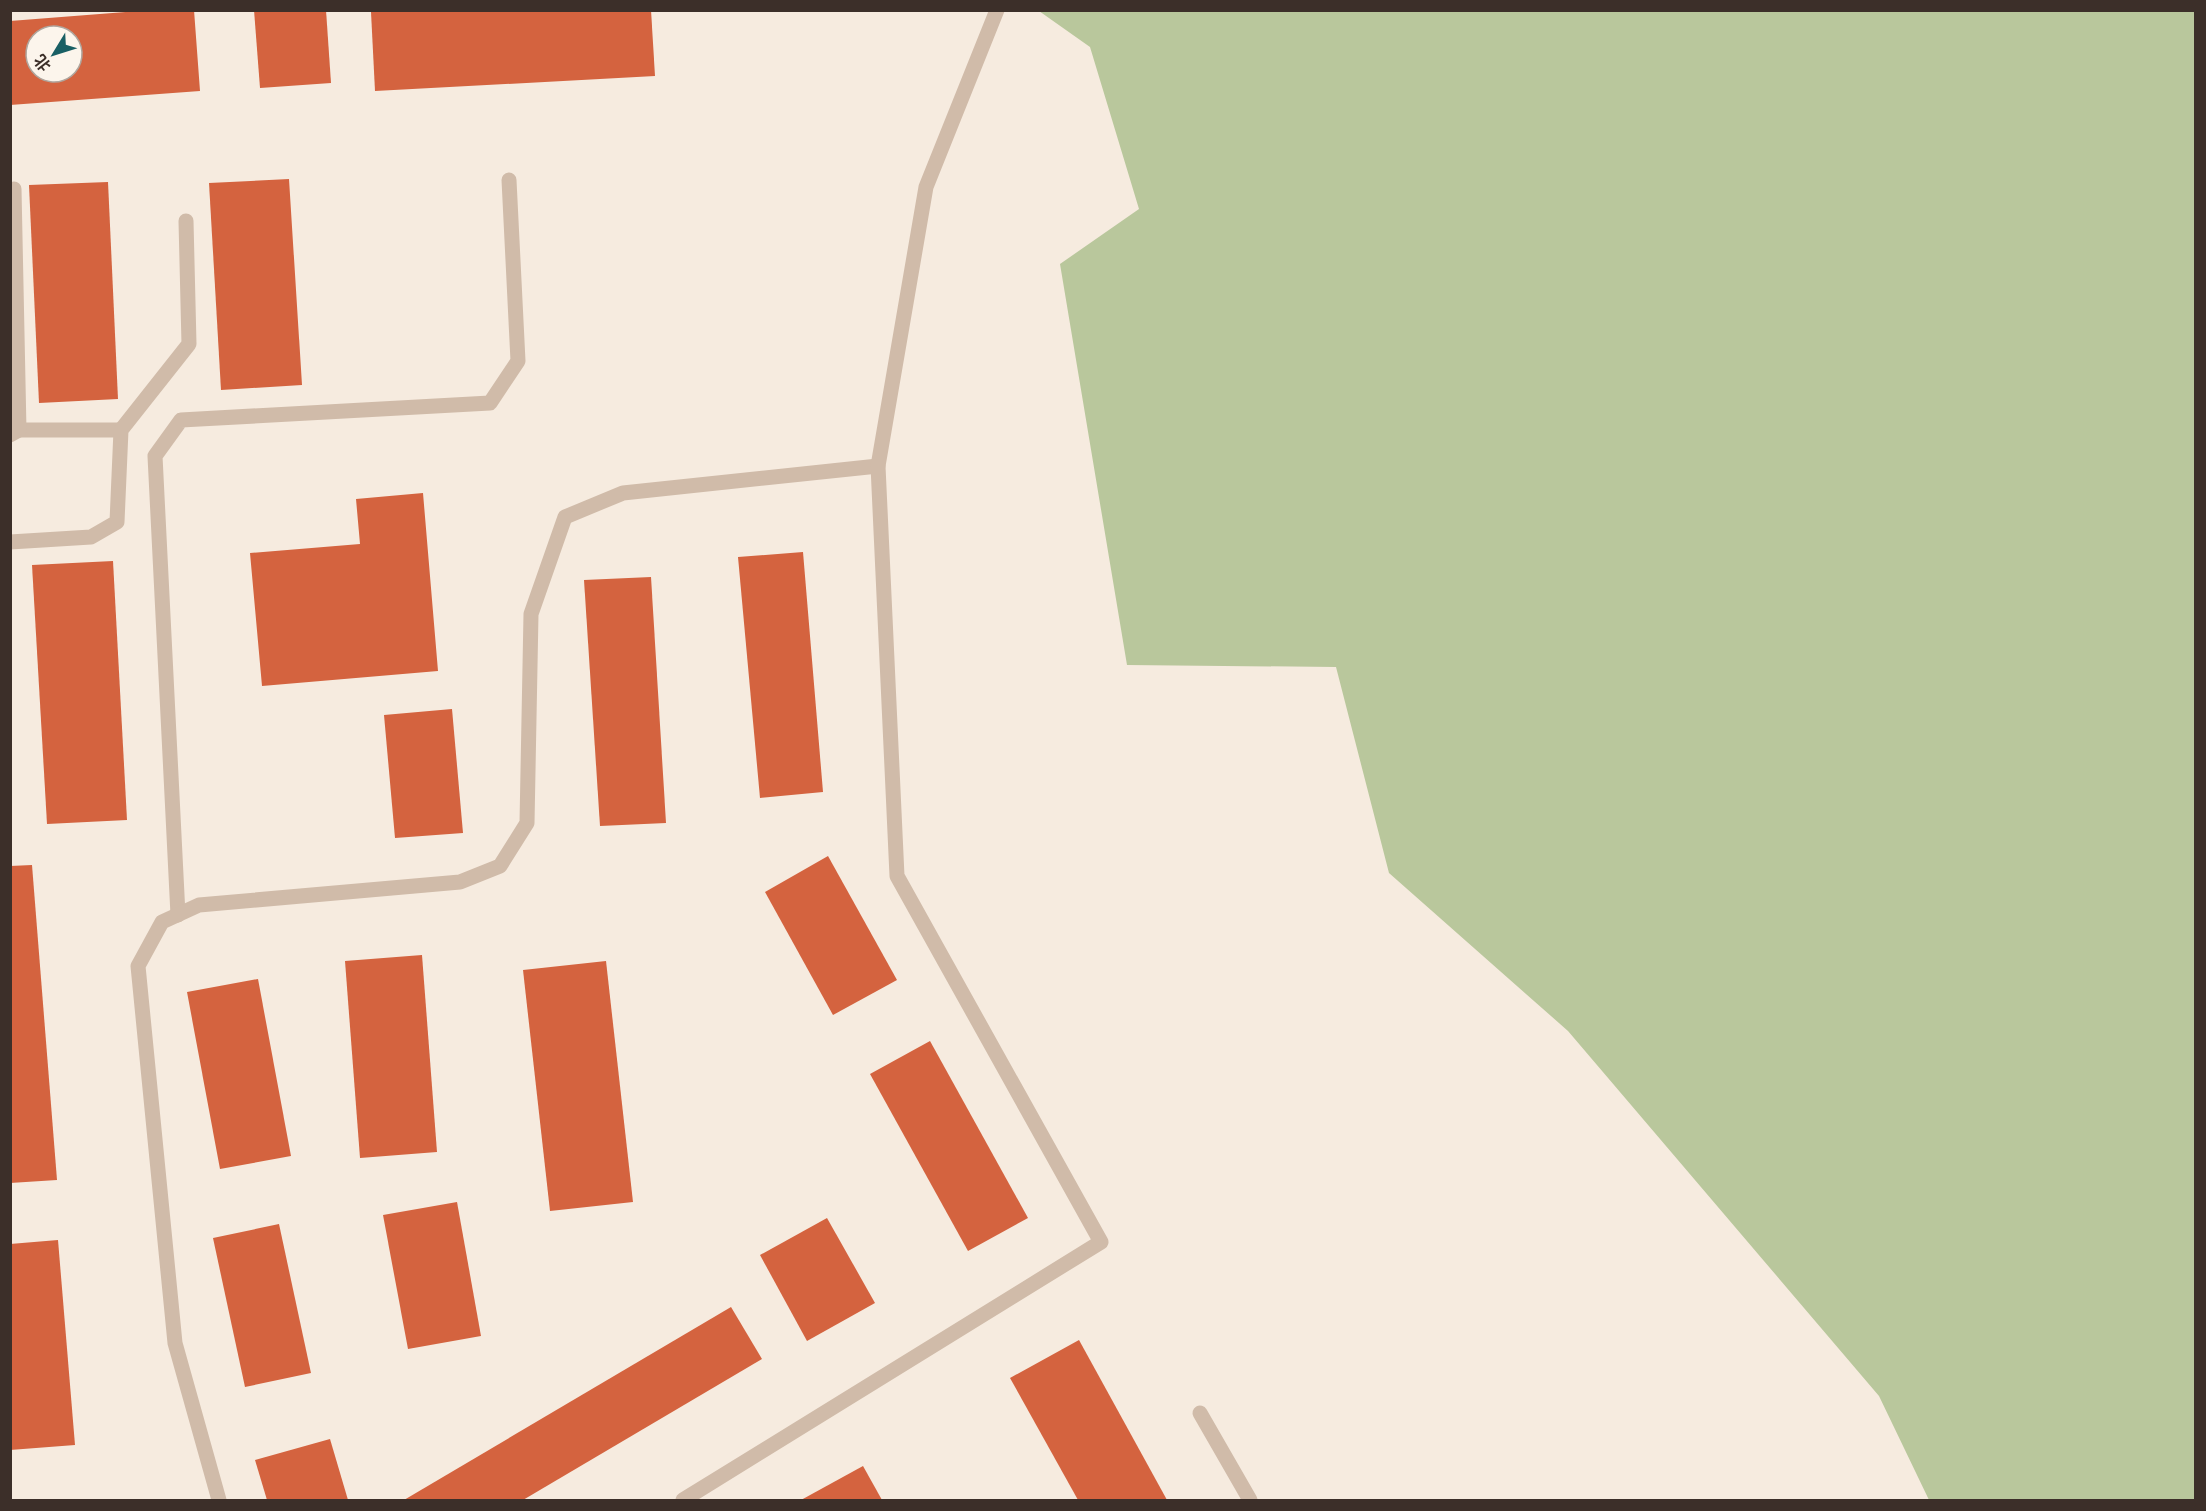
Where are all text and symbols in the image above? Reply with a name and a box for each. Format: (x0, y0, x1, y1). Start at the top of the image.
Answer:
north arrow (24, 24, 84, 84)
text: 北 (29, 51, 54, 76)

